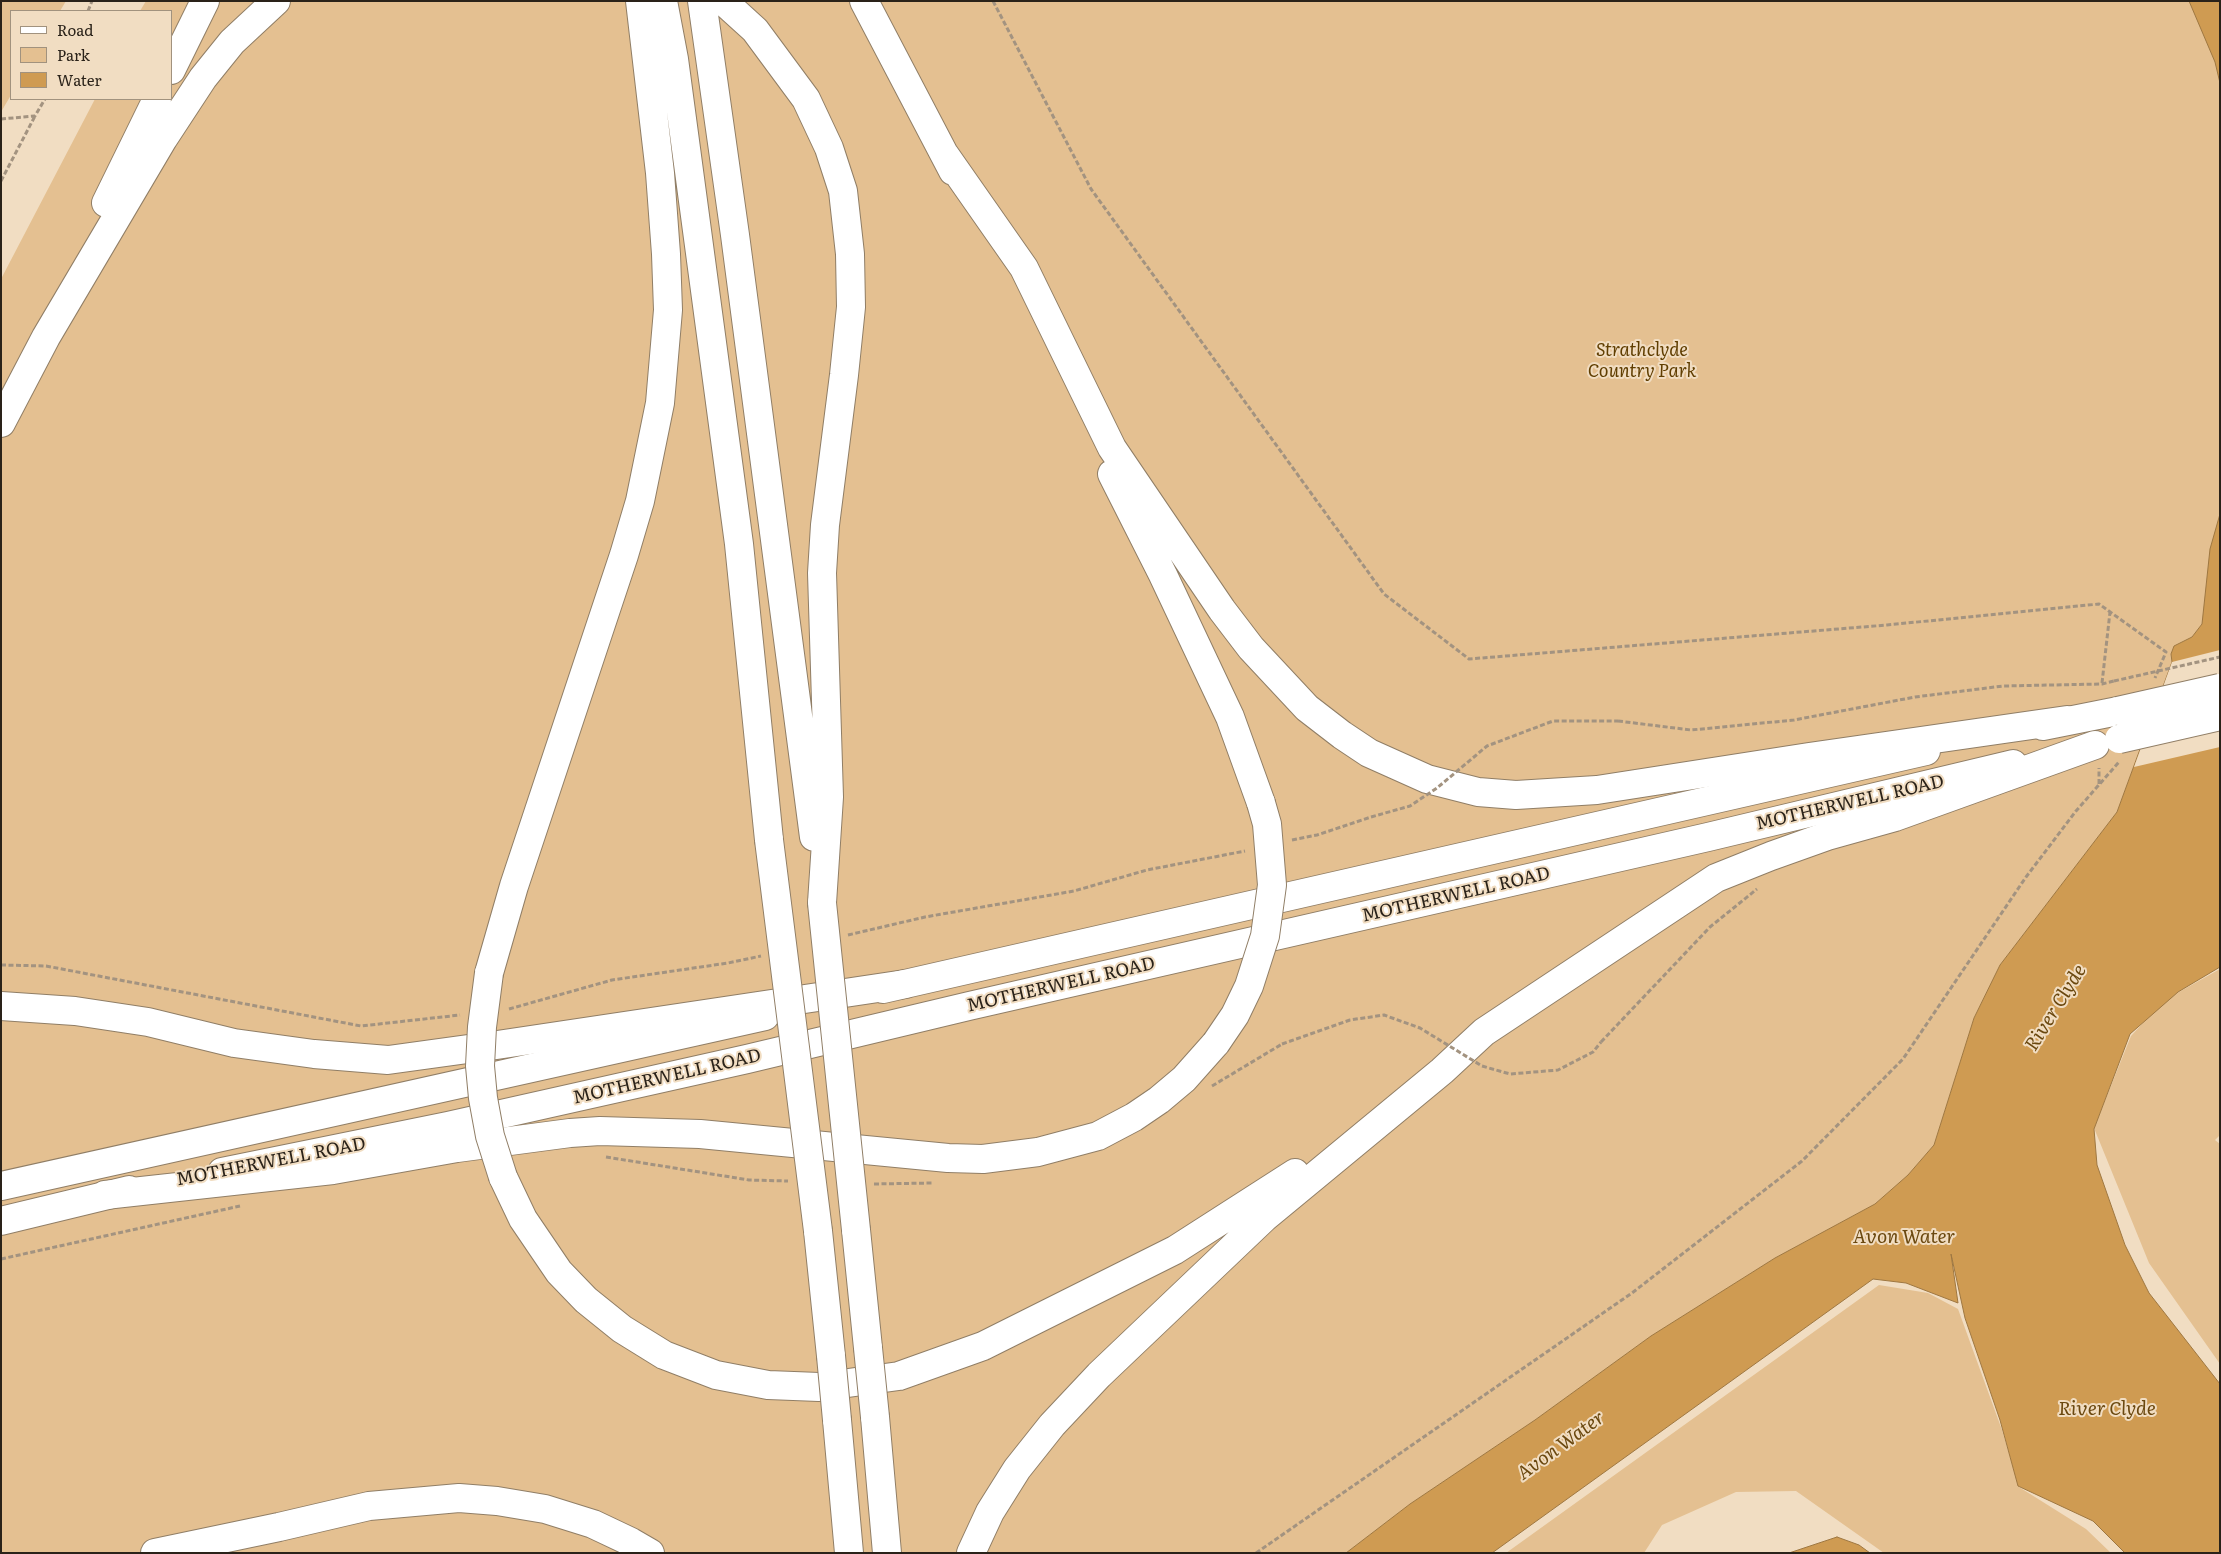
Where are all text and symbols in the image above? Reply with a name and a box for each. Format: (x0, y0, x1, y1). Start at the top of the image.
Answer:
legend (10, 10, 172, 100)
text: Road (57, 18, 93, 41)
text: Park (57, 43, 90, 66)
text: Water (57, 68, 102, 91)
park label: Strathclyde Country Park (1588, 340, 1696, 382)
street label: MOTHERWELL ROAD (1754, 771, 1946, 835)
street label: MOTHERWELL ROAD (1360, 863, 1552, 927)
street label: MOTHERWELL ROAD (965, 953, 1157, 1017)
water label: River Clyde (2021, 961, 2091, 1055)
street label: MOTHERWELL ROAD (571, 1045, 763, 1109)
street label: MOTHERWELL ROAD (175, 1133, 367, 1191)
water label: Avon Water (1853, 1226, 1955, 1248)
water label: River Clyde (2058, 1398, 2156, 1420)
water label: Avon Water (1513, 1407, 1609, 1485)

